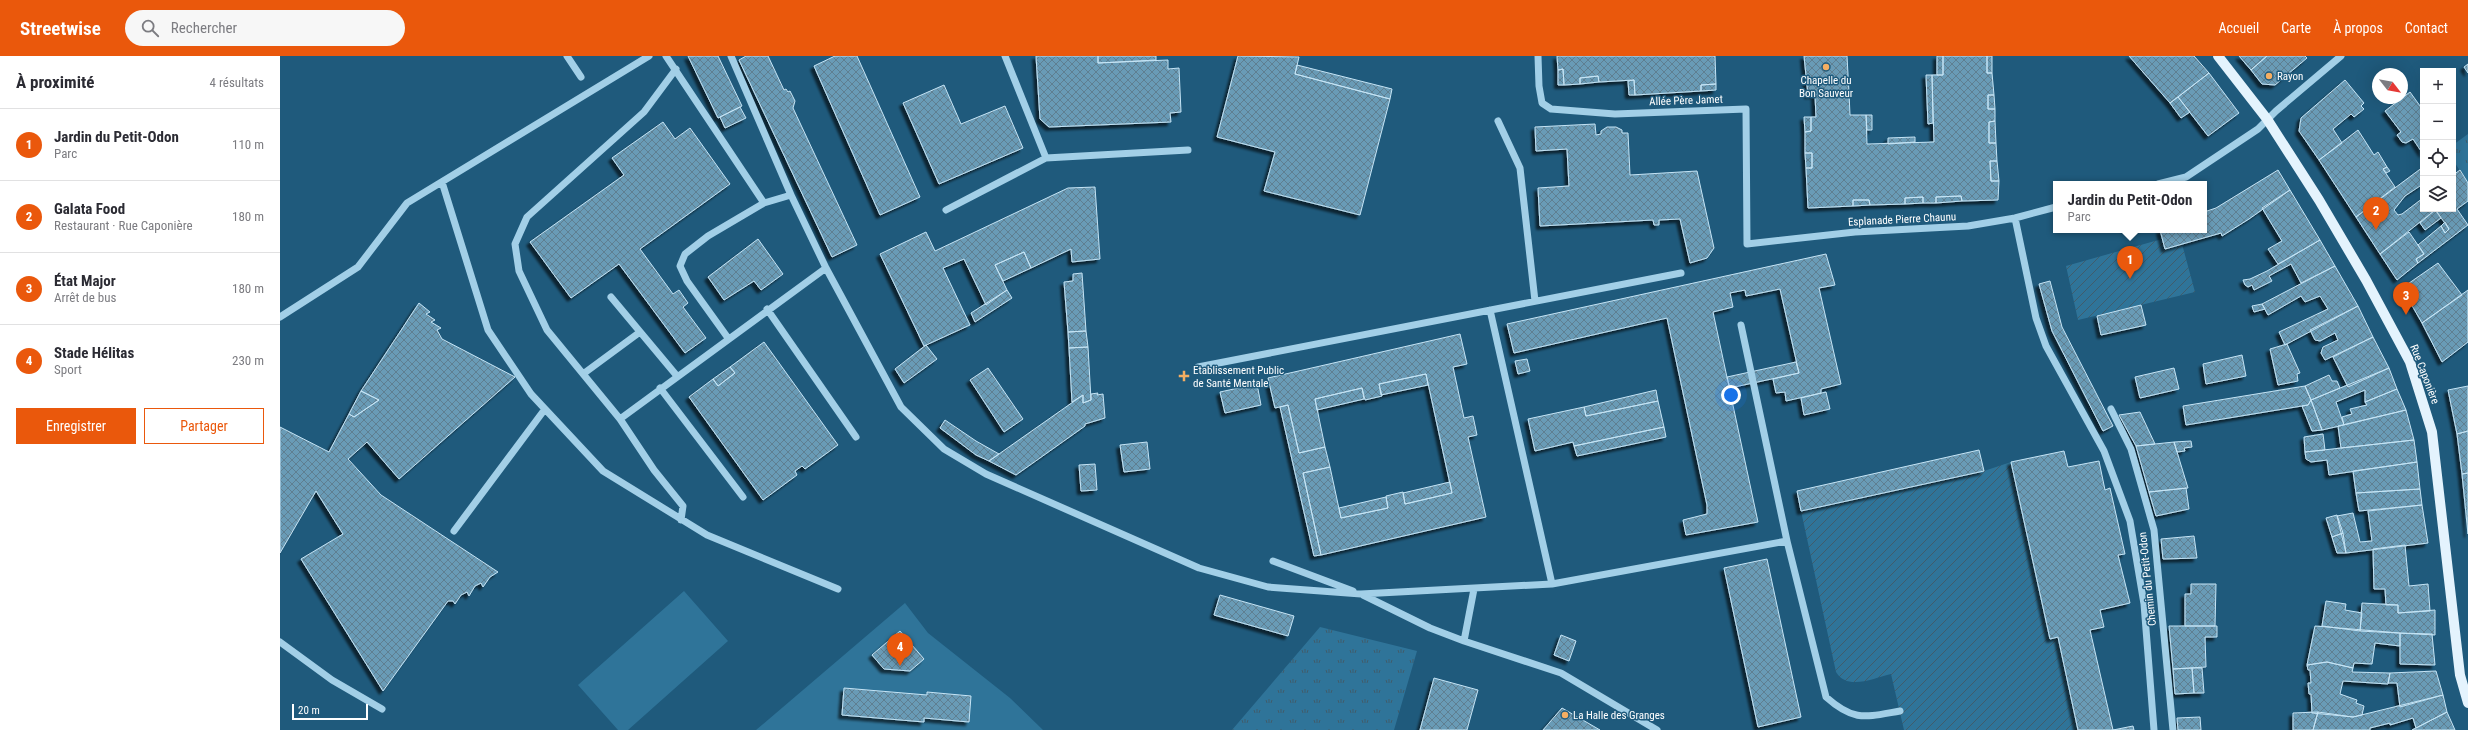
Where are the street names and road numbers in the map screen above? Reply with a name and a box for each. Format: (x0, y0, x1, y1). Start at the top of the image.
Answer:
street label: Allée Père Jamet (1649, 93, 1723, 108)
street label: Esplanade Pierre Chaunu (1848, 210, 1956, 229)
street label: Rue Caponière (2407, 343, 2442, 406)
street label: Chemin du Petit-Odon (2136, 531, 2159, 627)

